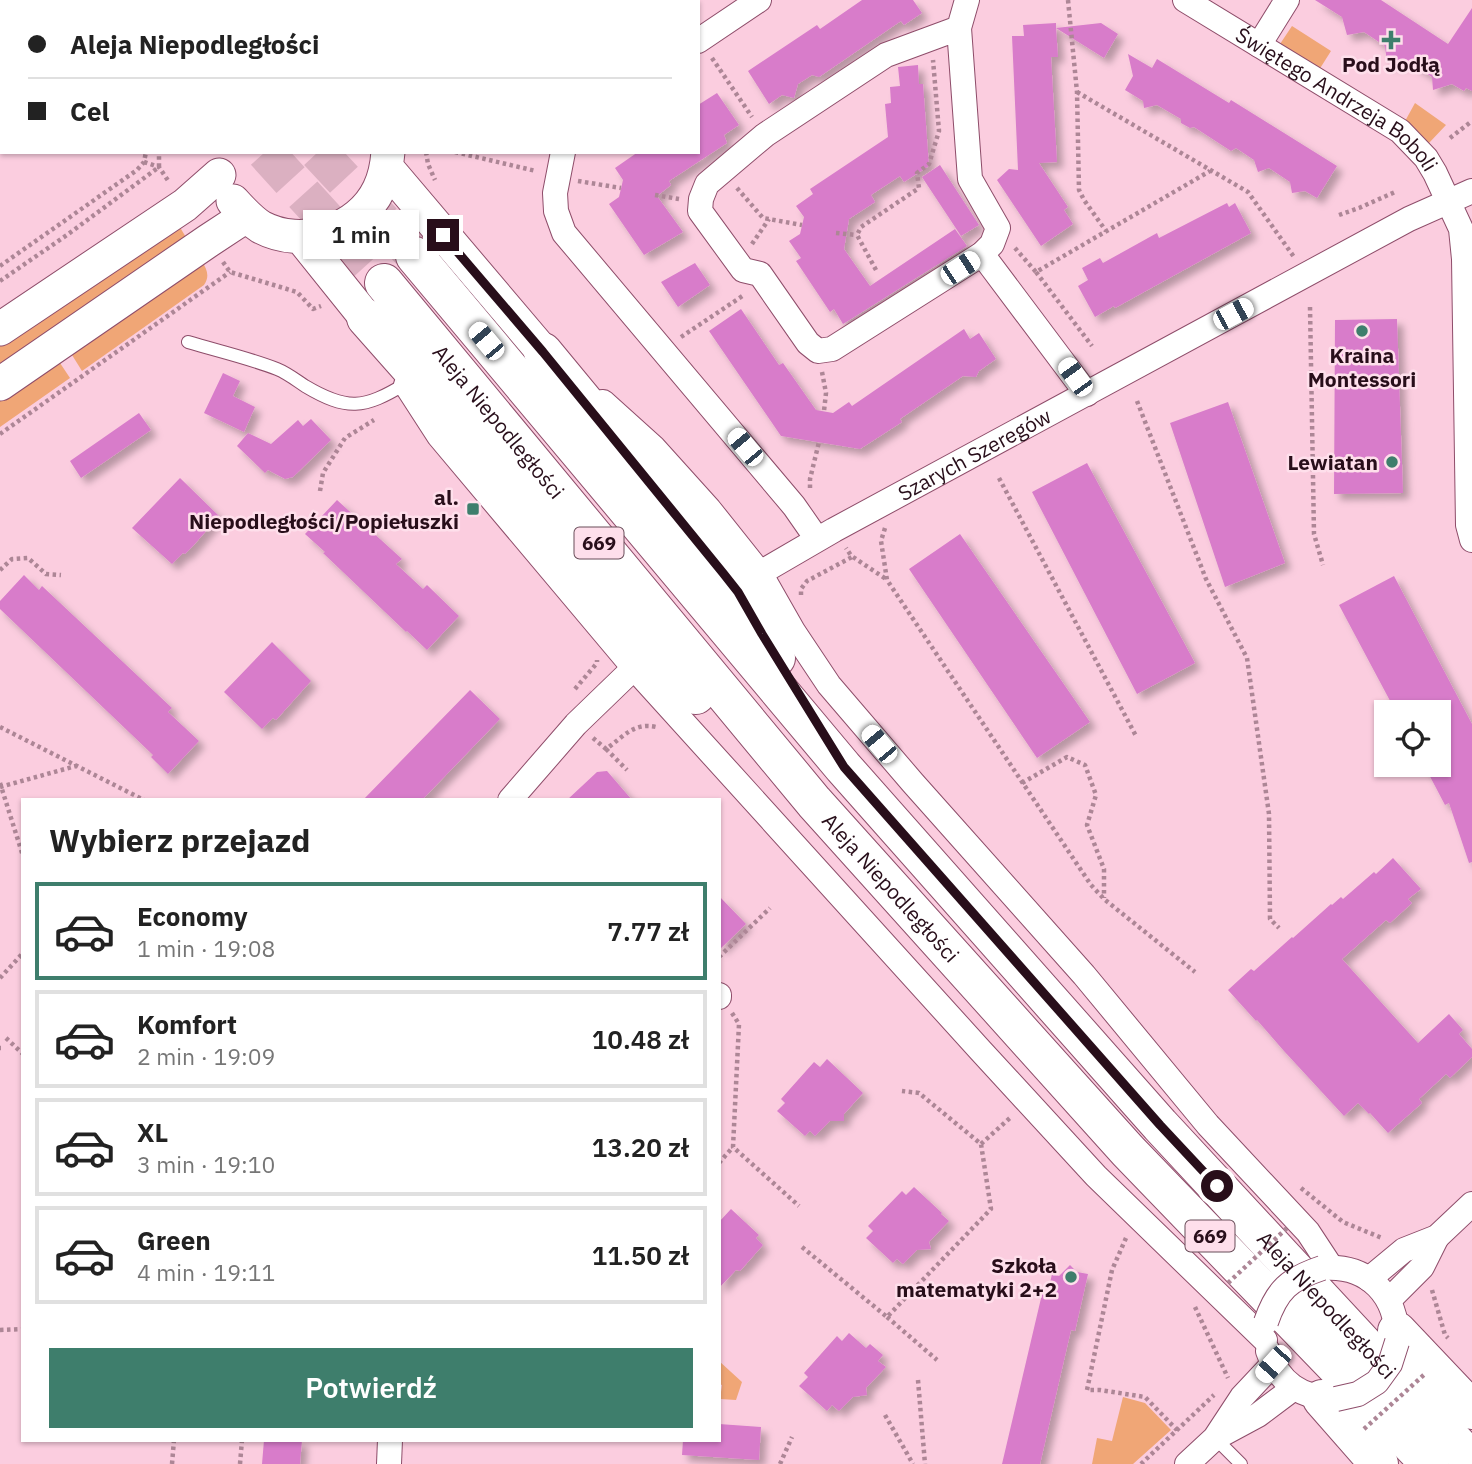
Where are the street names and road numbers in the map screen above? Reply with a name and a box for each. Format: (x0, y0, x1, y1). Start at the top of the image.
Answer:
street label: Świętego Andrzeja Boboli (1231, 20, 1445, 176)
street label: Aleja Niepodległości (427, 339, 571, 504)
street label: Szarych Szeregów (893, 401, 1056, 507)
road number: 669 (574, 528, 624, 558)
street label: Aleja Niepodległości (816, 807, 966, 968)
road number: 669 (1186, 1220, 1234, 1252)
street label: Aleja Niepodległości (1251, 1225, 1402, 1385)

